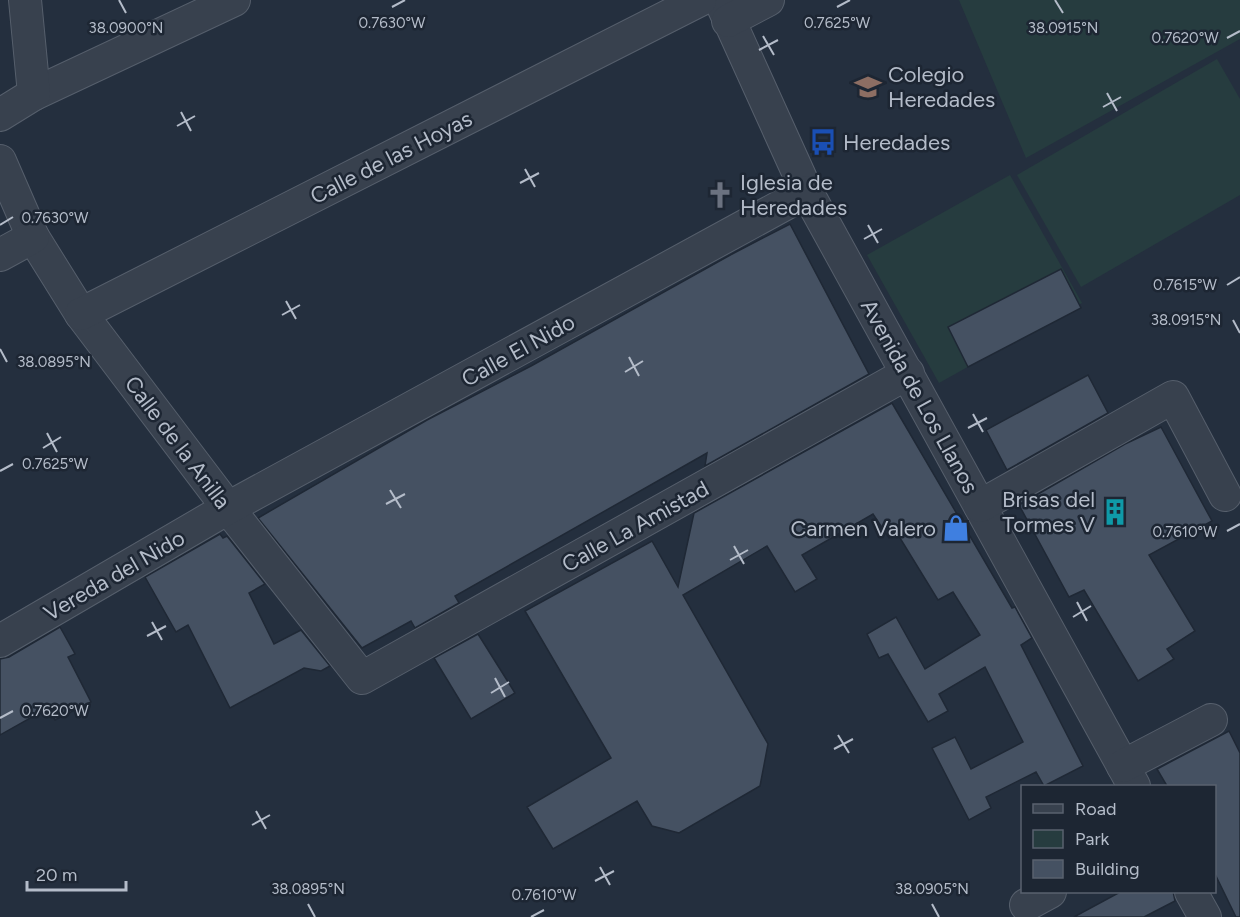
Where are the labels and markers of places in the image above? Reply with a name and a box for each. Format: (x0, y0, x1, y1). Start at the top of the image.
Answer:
place label: Colegio Heredades (888, 61, 995, 113)
school or university icon: Colegio Heredades (853, 72, 883, 102)
bus stop icon: Heredades (808, 127, 838, 157)
place label: Heredades (843, 129, 950, 156)
place label: Iglesia de Heredades (740, 169, 847, 221)
church icon: Iglesia de Heredades (705, 180, 735, 210)
place label: Brisas del Tormes V (1002, 486, 1096, 538)
building icon: Brisas del Tormes V (1100, 497, 1130, 527)
shop icon: Carmen Valero (941, 513, 971, 543)
place label: Carmen Valero (790, 515, 936, 542)

